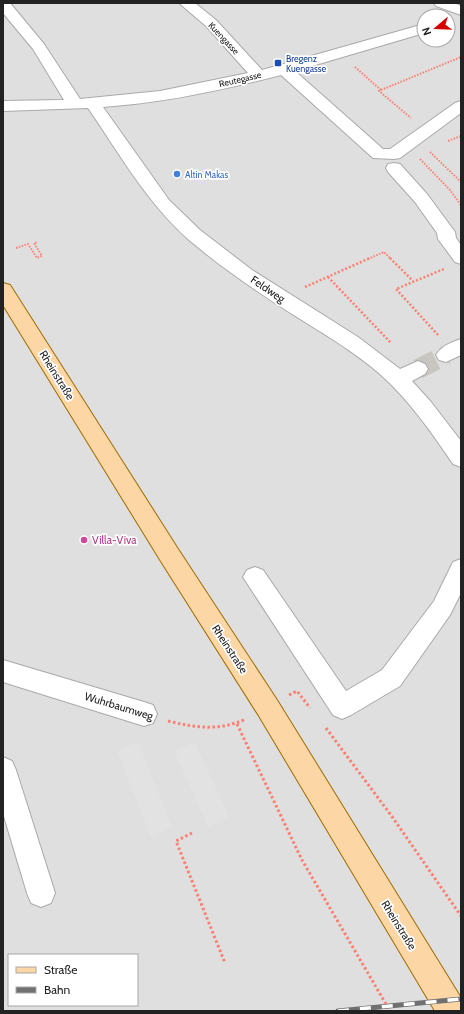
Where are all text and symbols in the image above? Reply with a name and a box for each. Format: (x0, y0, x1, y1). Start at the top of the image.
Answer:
north arrow (416, 8, 456, 48)
street label: Kuengasse (206, 20, 242, 57)
text: N (419, 25, 434, 37)
place label: Bregenz Kuengasse (286, 53, 326, 74)
marker: Bregenz Kuengasse (273, 58, 283, 68)
street label: Reutegasse (218, 69, 263, 89)
marker: Altin Makas (172, 169, 182, 179)
place label: Altin Makas (185, 169, 228, 180)
street label: Feldweg (248, 272, 288, 306)
street label: Rheinstraße (36, 348, 78, 403)
place label: Villa-Viva (92, 533, 137, 547)
marker: Villa-Viva (79, 535, 89, 545)
street label: Rheinstraße (209, 622, 251, 676)
street label: Wuhrbaumweg (83, 689, 156, 723)
street label: Rheinstraße (378, 898, 420, 953)
legend (8, 954, 138, 1006)
text: Straße (44, 962, 77, 977)
text: Bahn (44, 982, 70, 997)

